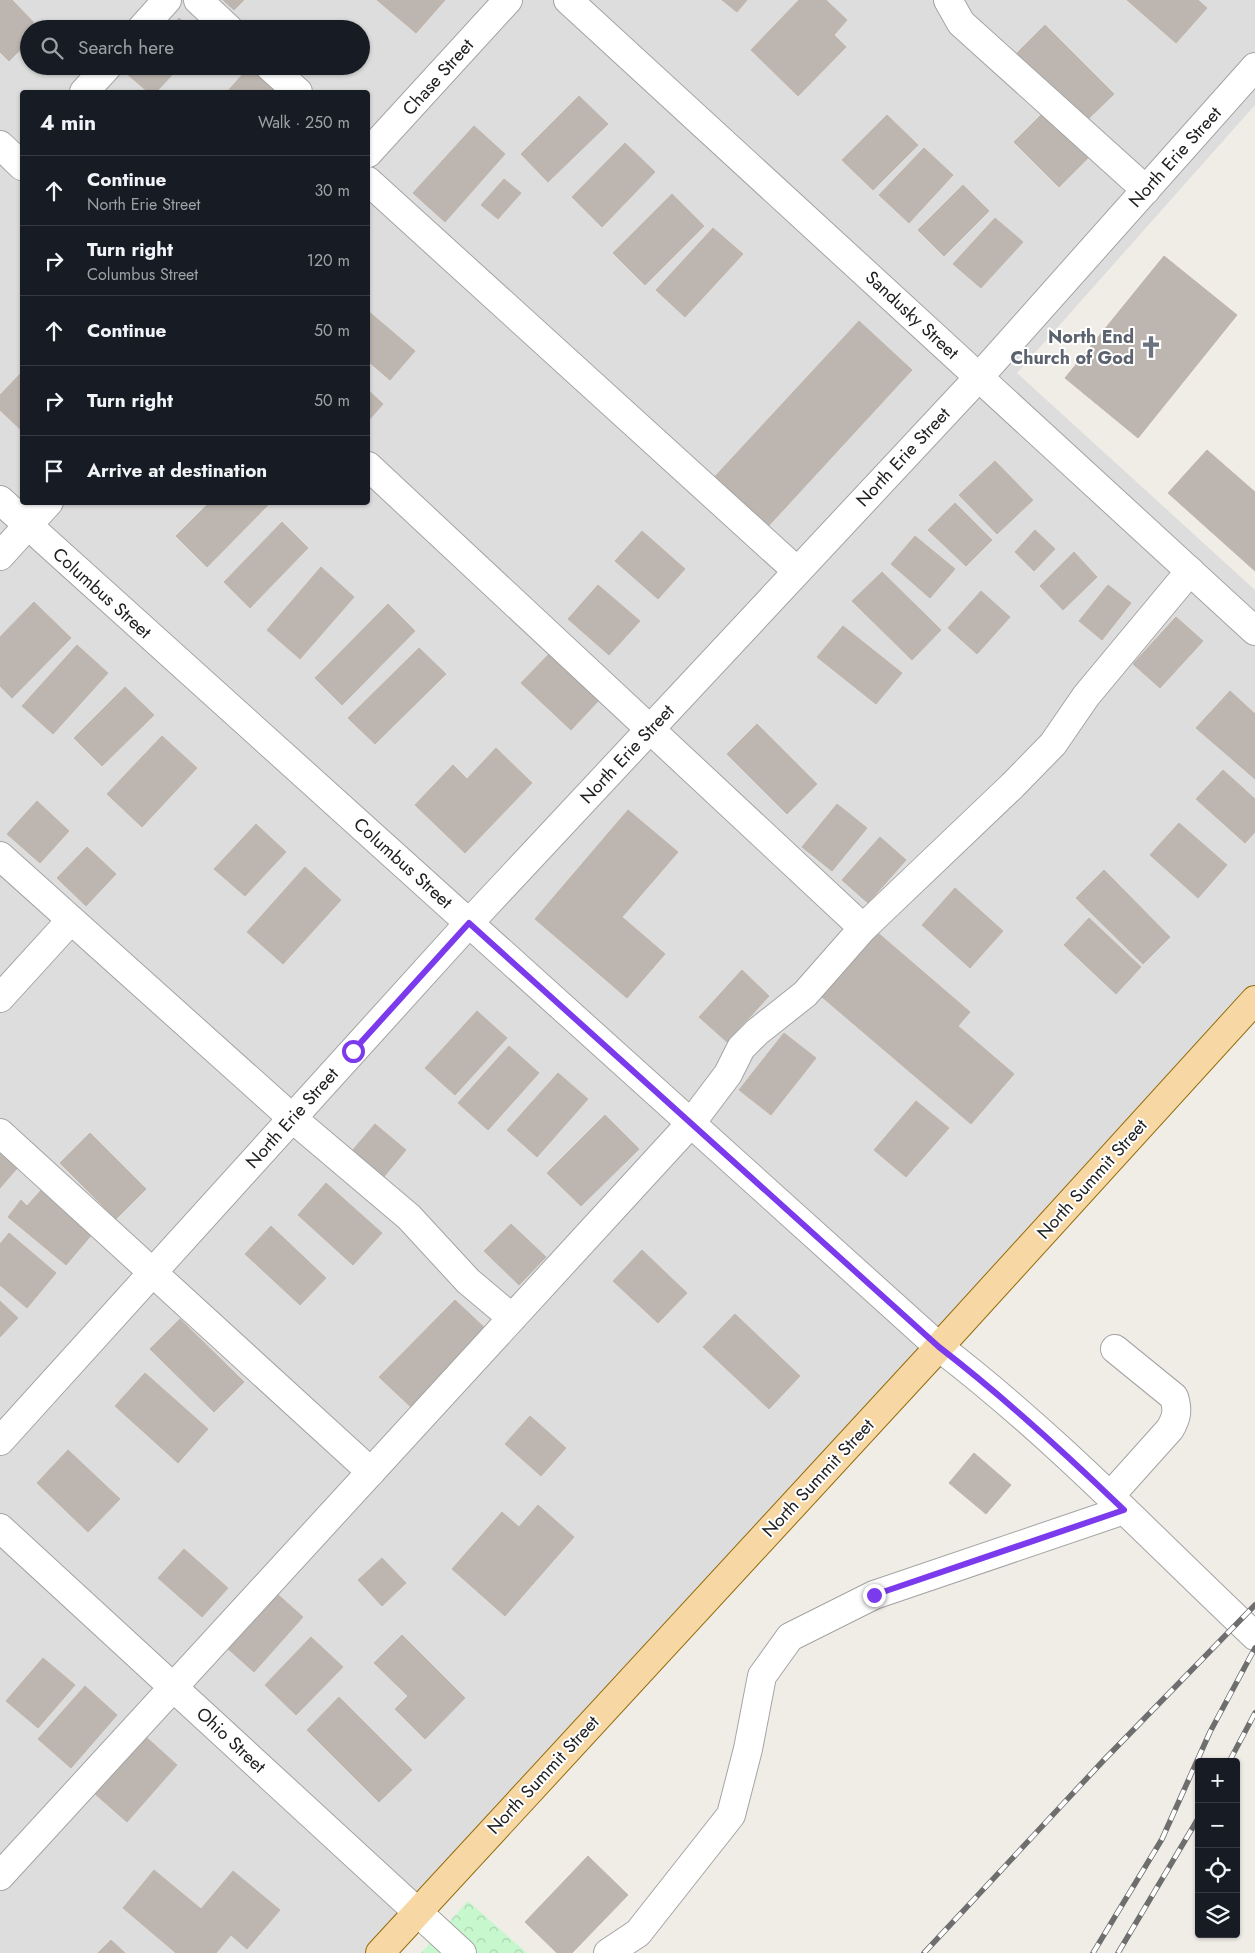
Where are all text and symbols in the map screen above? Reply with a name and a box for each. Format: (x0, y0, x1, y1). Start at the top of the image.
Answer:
search box (20, 20, 370, 75)
street label: Chase Street (396, 32, 480, 121)
icon: search (38, 34, 66, 62)
text: Search here (78, 34, 174, 61)
street label: North Erie Street (1123, 100, 1228, 213)
text: 4 min (40, 108, 96, 138)
text: Walk · 250 m (258, 111, 350, 134)
text: Continue (87, 166, 166, 193)
icon: ahead (40, 177, 68, 205)
text: 30 m (314, 179, 350, 202)
text: North Erie Street (87, 193, 200, 216)
text: Turn right (87, 236, 173, 263)
icon: right (40, 247, 68, 275)
text: 120 m (307, 249, 350, 272)
text: Columbus Street (87, 263, 198, 286)
street label: Sandusky Street (859, 265, 965, 366)
icon: ahead (40, 317, 68, 345)
text: Continue (87, 317, 166, 344)
text: 50 m (314, 319, 350, 342)
place label: North End Church of God (1011, 324, 1134, 371)
church icon: North End Church of God (1138, 334, 1164, 360)
icon: right (40, 387, 68, 415)
text: Turn right (87, 387, 173, 414)
text: 50 m (314, 389, 350, 412)
street label: North Erie Street (850, 401, 956, 512)
icon: arrive (40, 457, 68, 485)
text: Arrive at destination (87, 457, 267, 484)
street label: Columbus Street (47, 541, 158, 645)
street label: North Erie Street (574, 698, 680, 809)
street label: Columbus Street (348, 811, 459, 915)
route start (342, 1040, 365, 1063)
street label: North Erie Street (240, 1061, 345, 1174)
street label: North Summit Street (1031, 1113, 1154, 1245)
street label: North Summit Street (756, 1412, 880, 1543)
route end (863, 1584, 886, 1607)
street label: Ohio Street (190, 1701, 272, 1779)
street label: North Summit Street (481, 1709, 605, 1840)
map controls (1195, 1758, 1240, 1938)
button: + (1195, 1758, 1240, 1803)
button: − (1195, 1803, 1240, 1848)
button: locate (1195, 1848, 1240, 1893)
button: layers (1195, 1893, 1240, 1938)

